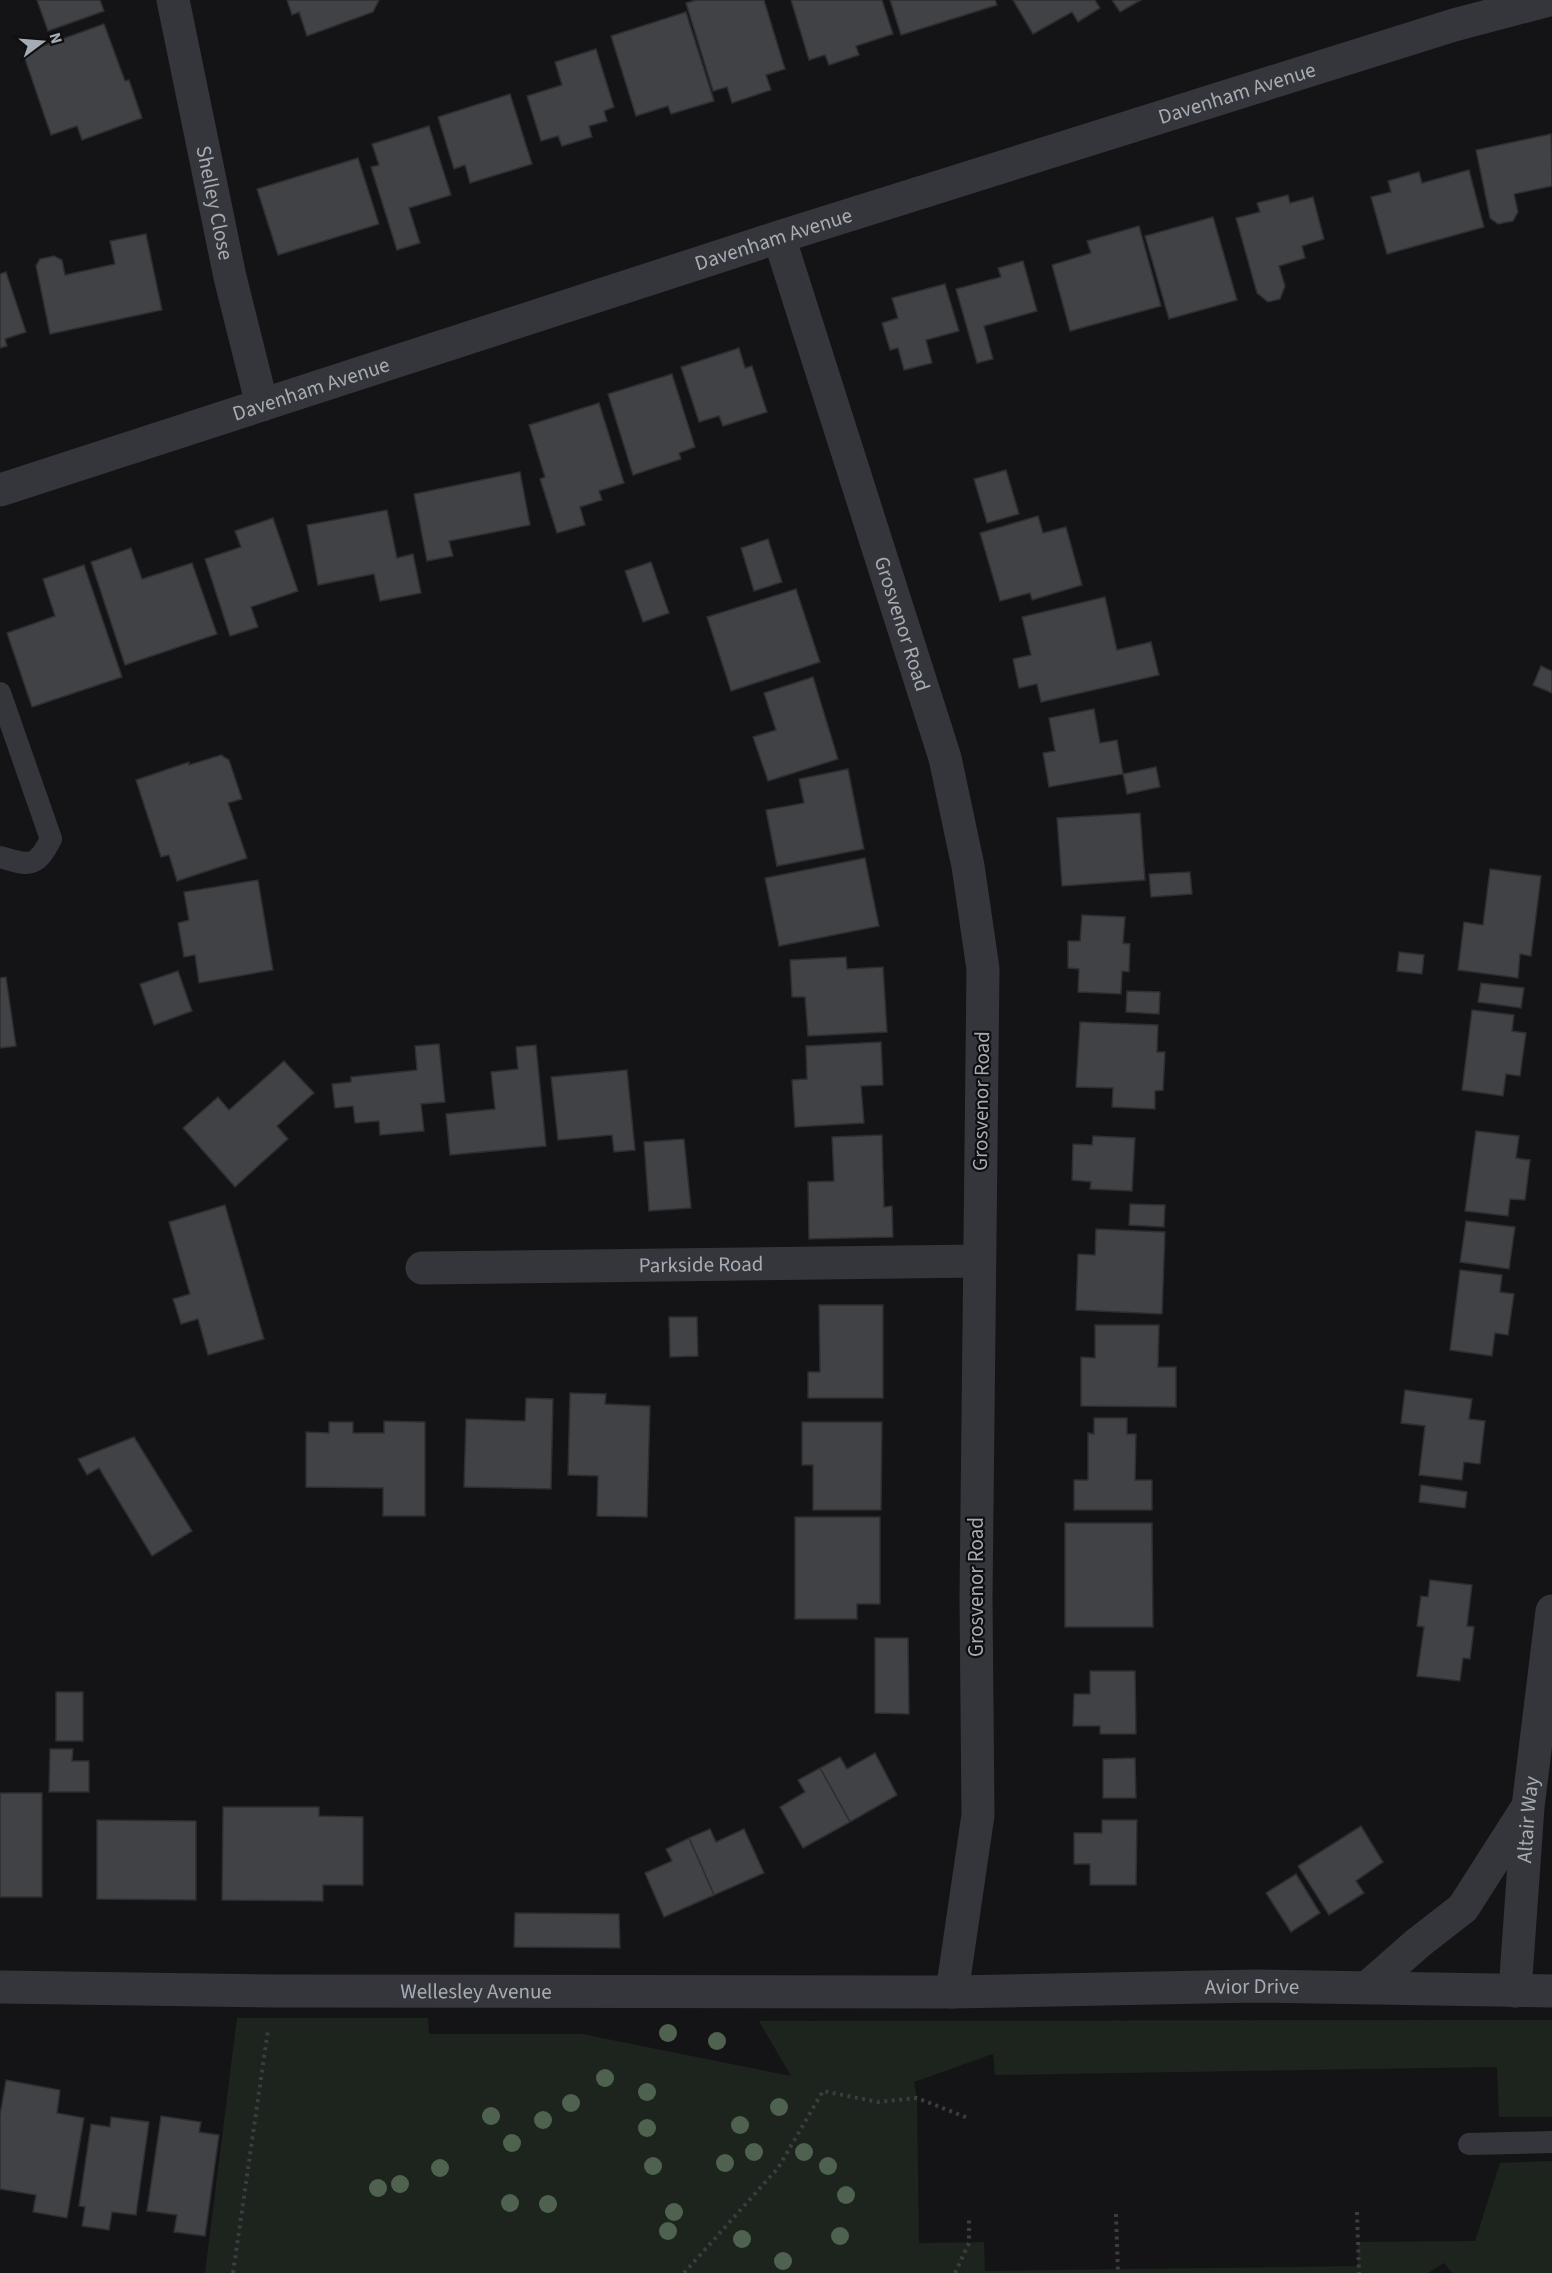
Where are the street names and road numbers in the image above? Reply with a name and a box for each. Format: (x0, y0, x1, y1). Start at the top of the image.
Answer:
street label: Davenham Avenue (1154, 54, 1319, 132)
street label: Shelley Close (188, 143, 241, 263)
street label: Davenham Avenue (691, 200, 856, 278)
street label: Davenham Avenue (229, 349, 393, 429)
street label: Grosvenor Road (867, 553, 938, 695)
street label: Grosvenor Road (965, 1031, 997, 1171)
street label: Parkside Road (638, 1249, 763, 1280)
street label: Grosvenor Road (961, 1517, 991, 1657)
street label: Altair Way (1509, 1774, 1547, 1864)
street label: Avior Drive (1204, 1971, 1299, 2002)
street label: Wellesley Avenue (400, 1976, 552, 2006)

